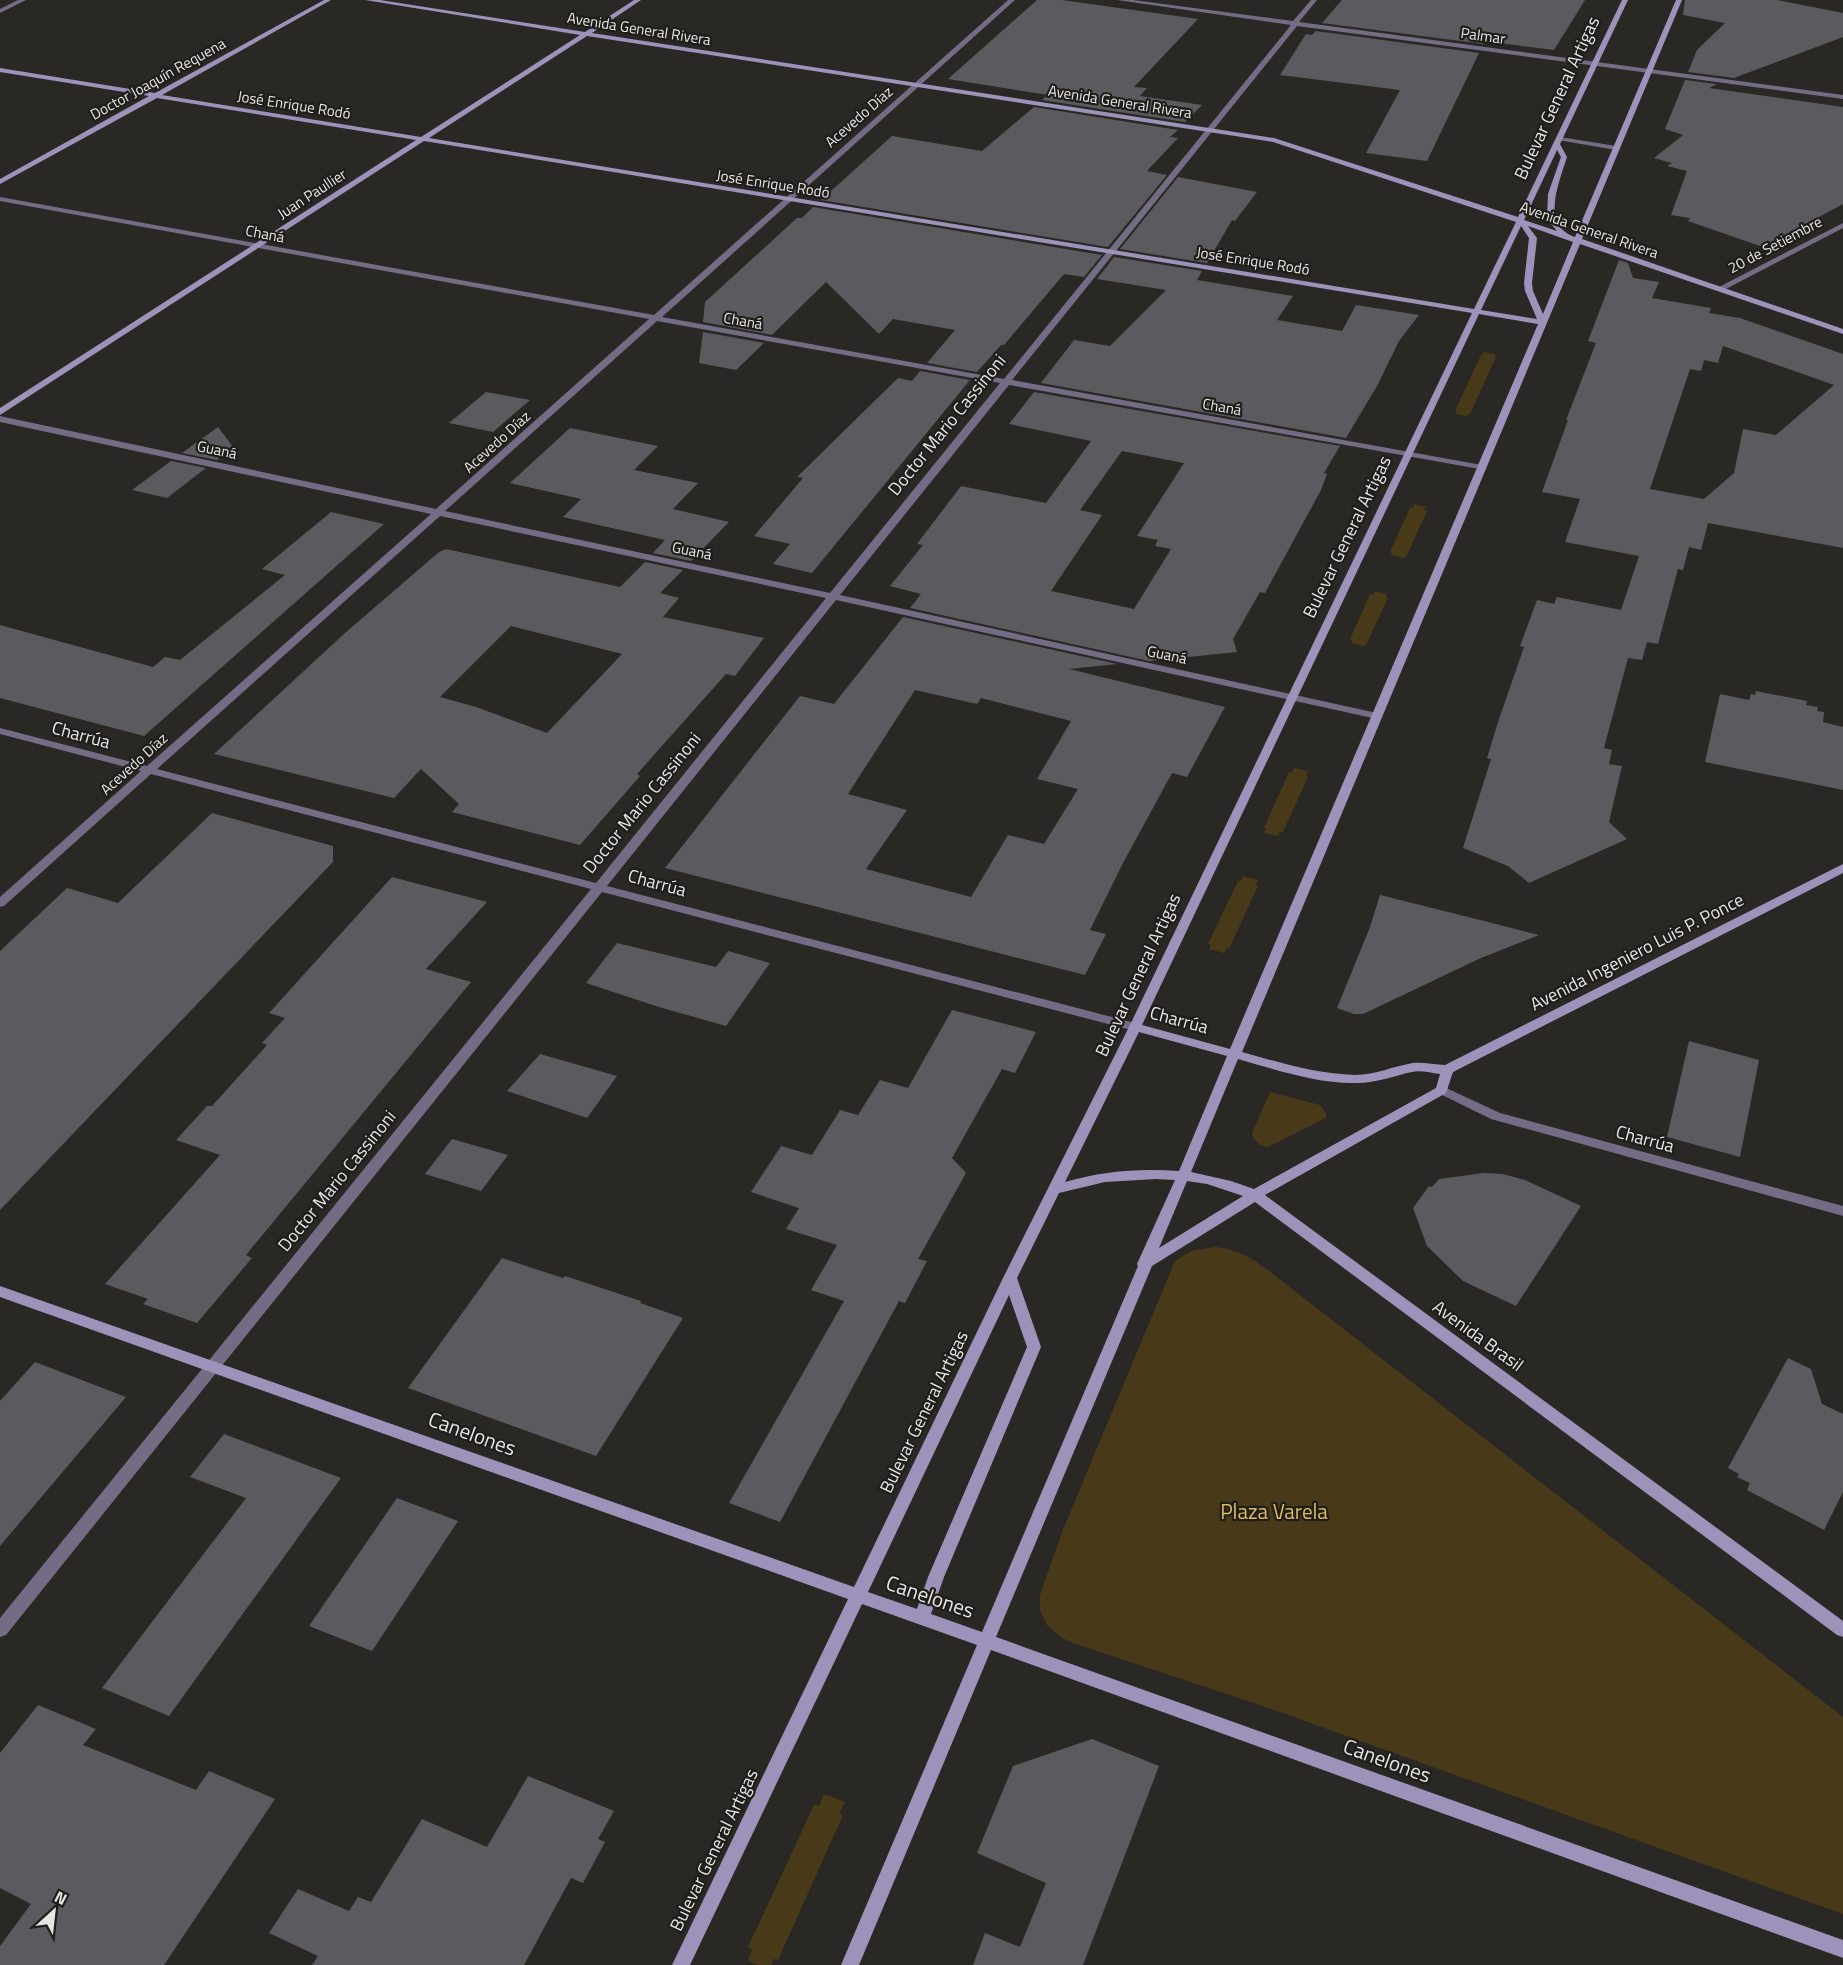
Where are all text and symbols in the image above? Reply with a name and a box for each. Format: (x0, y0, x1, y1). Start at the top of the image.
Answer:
street label: Avenida General Rivera (566, 6, 713, 51)
street label: Bulevar General Artigas (1507, 12, 1606, 184)
street label: Palmar (1459, 21, 1507, 50)
street label: Doctor Joaquín Requena (86, 32, 230, 125)
street label: Avenida General Rivera (1047, 79, 1194, 124)
street label: Acevedo Díaz (819, 80, 898, 153)
street label: José Enrique Rodó (236, 84, 352, 125)
street label: Juan Paullier (273, 163, 351, 225)
street label: José Enrique Rodó (715, 163, 831, 204)
street label: Avenida General Rivera (1517, 195, 1662, 264)
street label: 20 de Setiembre (1724, 210, 1826, 279)
street label: Chaná (244, 218, 287, 249)
street label: José Enrique Rodó (1195, 240, 1311, 281)
street label: Chaná (722, 306, 765, 335)
street label: Doctor Mario Cassinoni (881, 348, 1012, 501)
street label: Chaná (1201, 392, 1244, 421)
street label: Acevedo Díaz (458, 405, 536, 478)
street label: Guaná (195, 434, 240, 465)
street label: Bulevar General Artigas (1295, 451, 1398, 623)
street label: Guaná (670, 535, 715, 566)
street label: Guaná (1145, 639, 1190, 670)
street label: Charrúa (49, 714, 113, 755)
street label: Doctor Mario Cassinoni (576, 726, 707, 879)
street label: Acevedo Díaz (95, 727, 173, 800)
street label: Charrúa (625, 862, 689, 903)
street label: Avenida Ingeniero Luis P. Ponce (1525, 886, 1748, 1017)
street label: Bulevar General Artigas (1088, 889, 1187, 1061)
street label: Charrúa (1147, 999, 1211, 1040)
street label: Doctor Mario Cassinoni (271, 1104, 402, 1257)
street label: Charrúa (1613, 1118, 1677, 1159)
street label: Avenida Brasil (1427, 1293, 1529, 1378)
street label: Bulevar General Artigas (872, 1326, 975, 1498)
street label: Canelones (424, 1402, 521, 1464)
park label: Plaza Varela (1220, 1495, 1328, 1527)
street label: Canelones (882, 1566, 979, 1626)
street label: Canelones (1339, 1729, 1436, 1791)
street label: Bulevar General Artigas (662, 1764, 765, 1936)
north arrow (24, 1881, 84, 1941)
text: N (50, 1884, 71, 1911)

